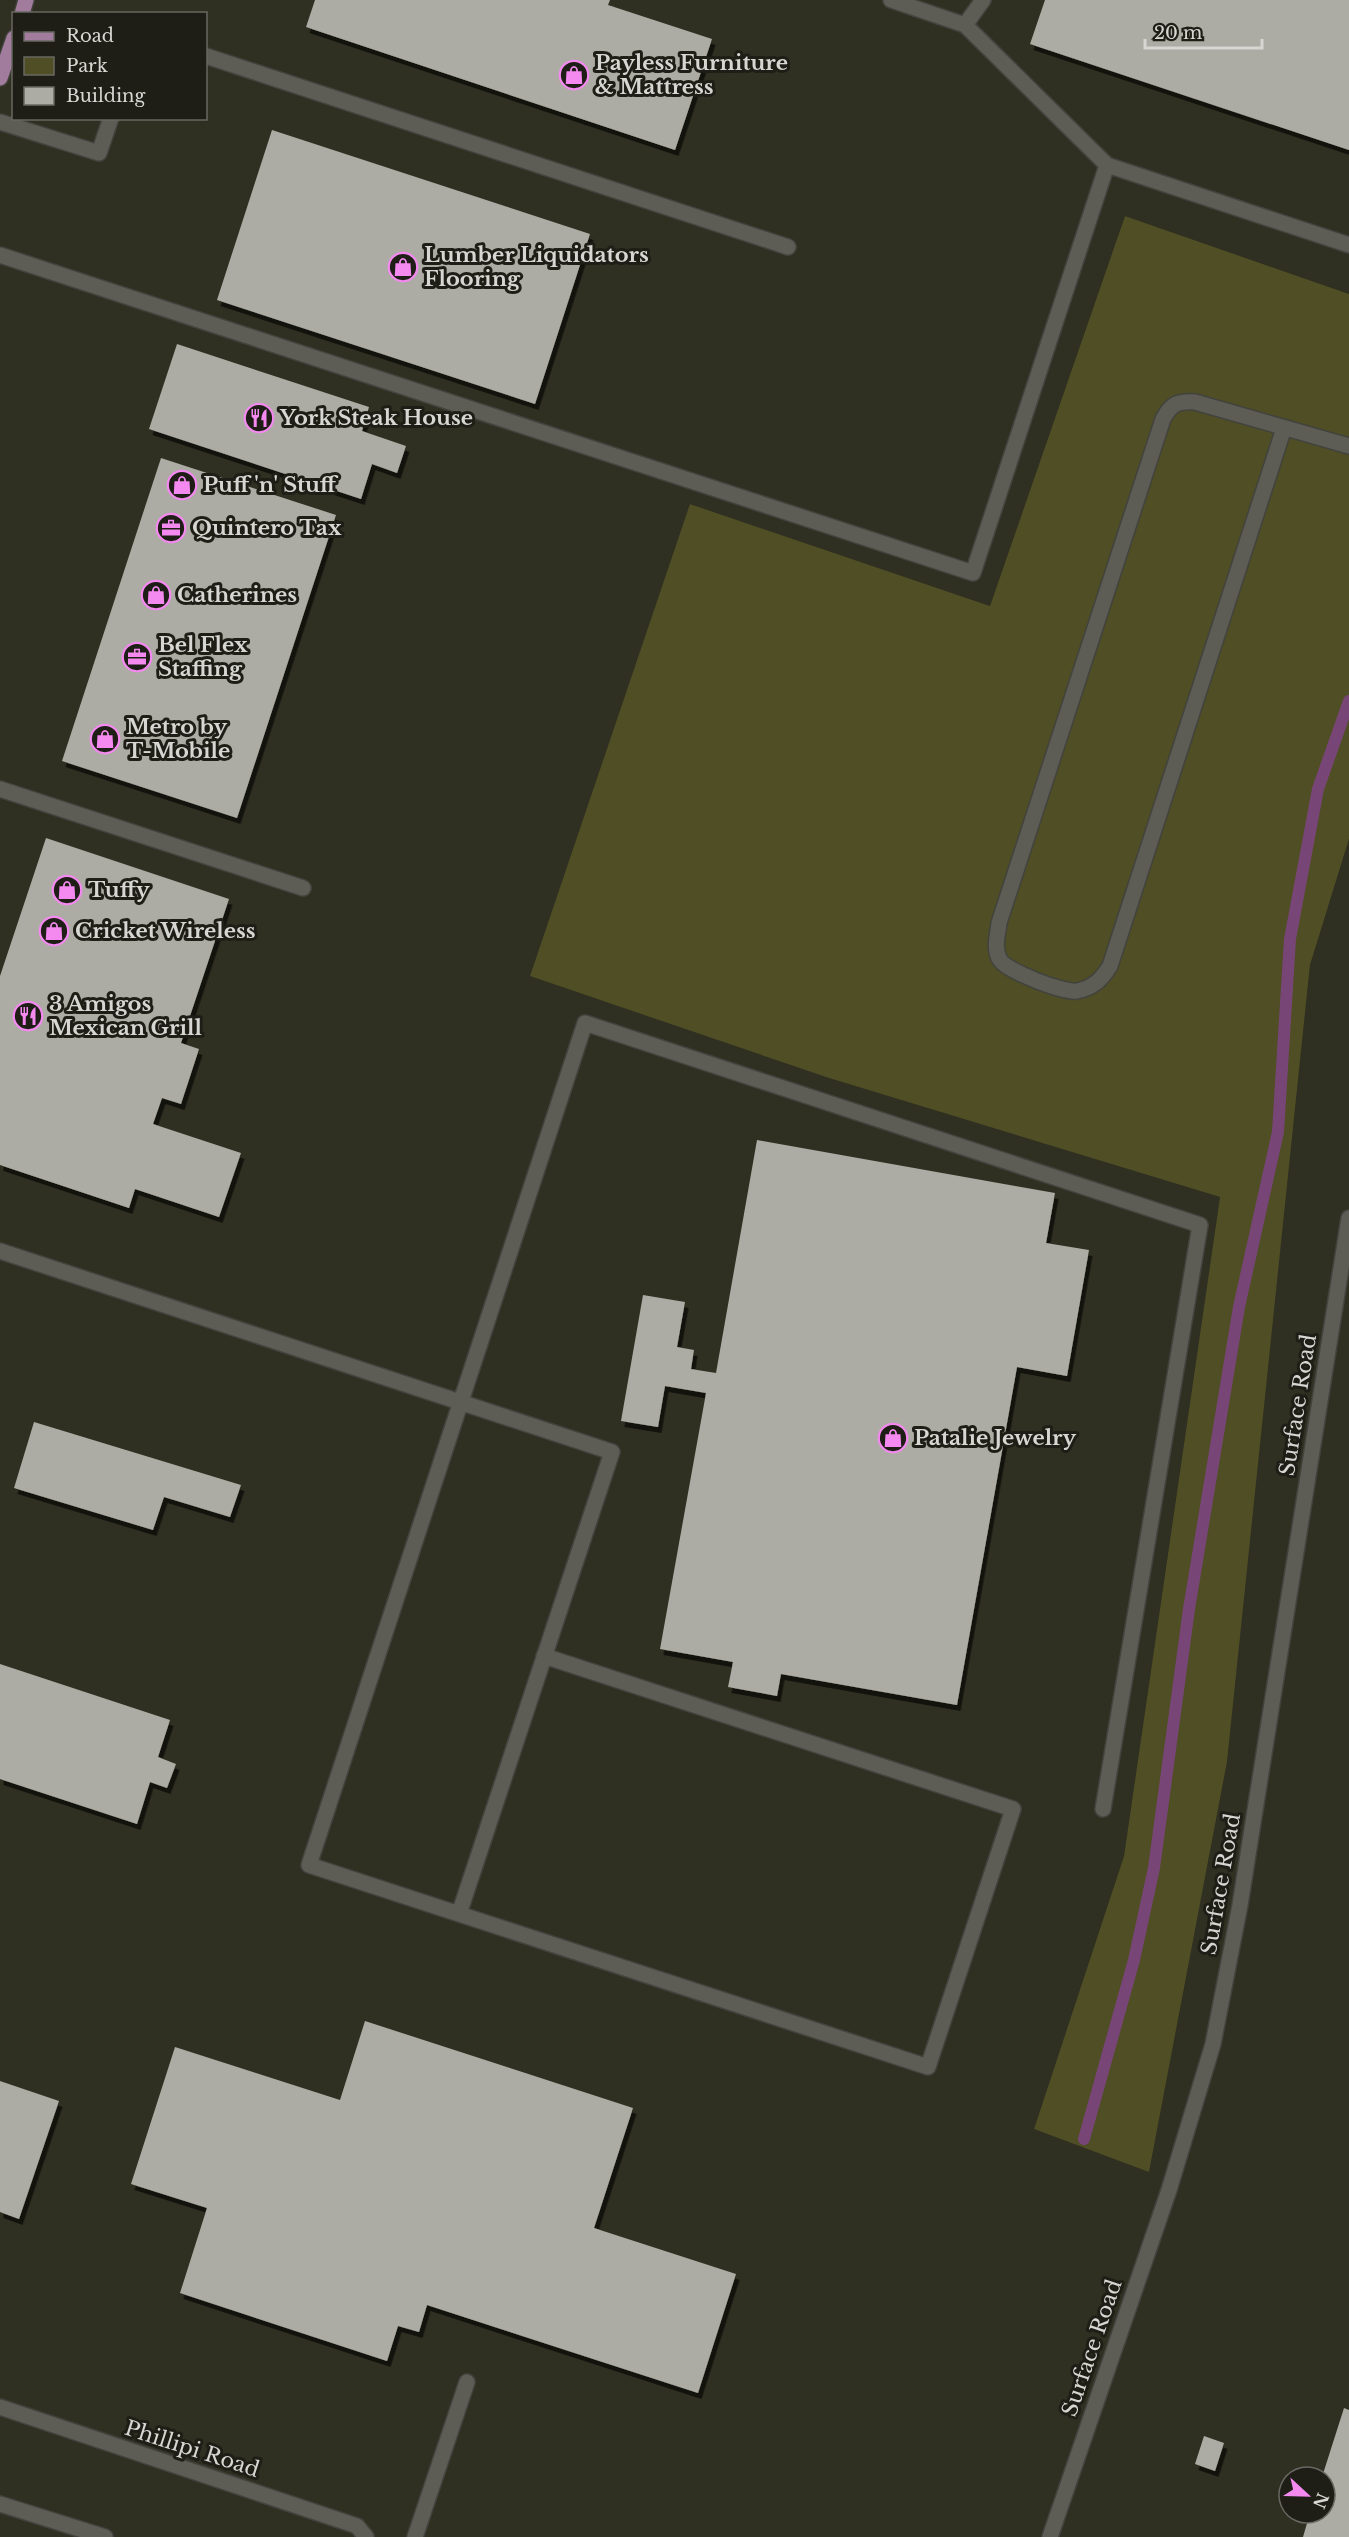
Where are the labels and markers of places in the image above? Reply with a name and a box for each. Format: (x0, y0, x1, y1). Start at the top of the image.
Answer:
place label: Payless Furniture & Mattress (595, 50, 788, 100)
shop icon: Payless Furniture & Mattress (558, 59, 590, 91)
place label: Lumber Liquidators Flooring (424, 242, 649, 292)
shop icon: Lumber Liquidators Flooring (387, 251, 419, 283)
restaurant icon: York Steak House (243, 402, 275, 434)
place label: York Steak House (279, 405, 473, 431)
shop icon: Puff 'n' Stuff (166, 469, 198, 501)
place label: Puff 'n' Stuff (203, 472, 339, 498)
office icon: Quintero Tax (155, 512, 187, 544)
place label: Quintero Tax (192, 515, 342, 541)
shop icon: Catherines (140, 579, 172, 611)
place label: Catherines (177, 582, 297, 608)
place label: Bel Flex Staffing (158, 632, 248, 682)
office icon: Bel Flex Staffing (121, 641, 153, 673)
place label: Metro by T-Mobile (126, 714, 230, 764)
shop icon: Metro by T-Mobile (89, 723, 121, 755)
shop icon: Tuffy (51, 874, 83, 906)
place label: Tuffy (88, 877, 150, 903)
shop icon: Cricket Wireless (38, 915, 70, 947)
place label: Cricket Wireless (75, 918, 256, 944)
place label: 3 Amigos Mexican Grill (49, 991, 202, 1041)
restaurant icon: 3 Amigos Mexican Grill (12, 1000, 44, 1032)
shop icon: Patalie Jewelry (877, 1422, 909, 1454)
place label: Patalie Jewelry (914, 1425, 1077, 1451)

